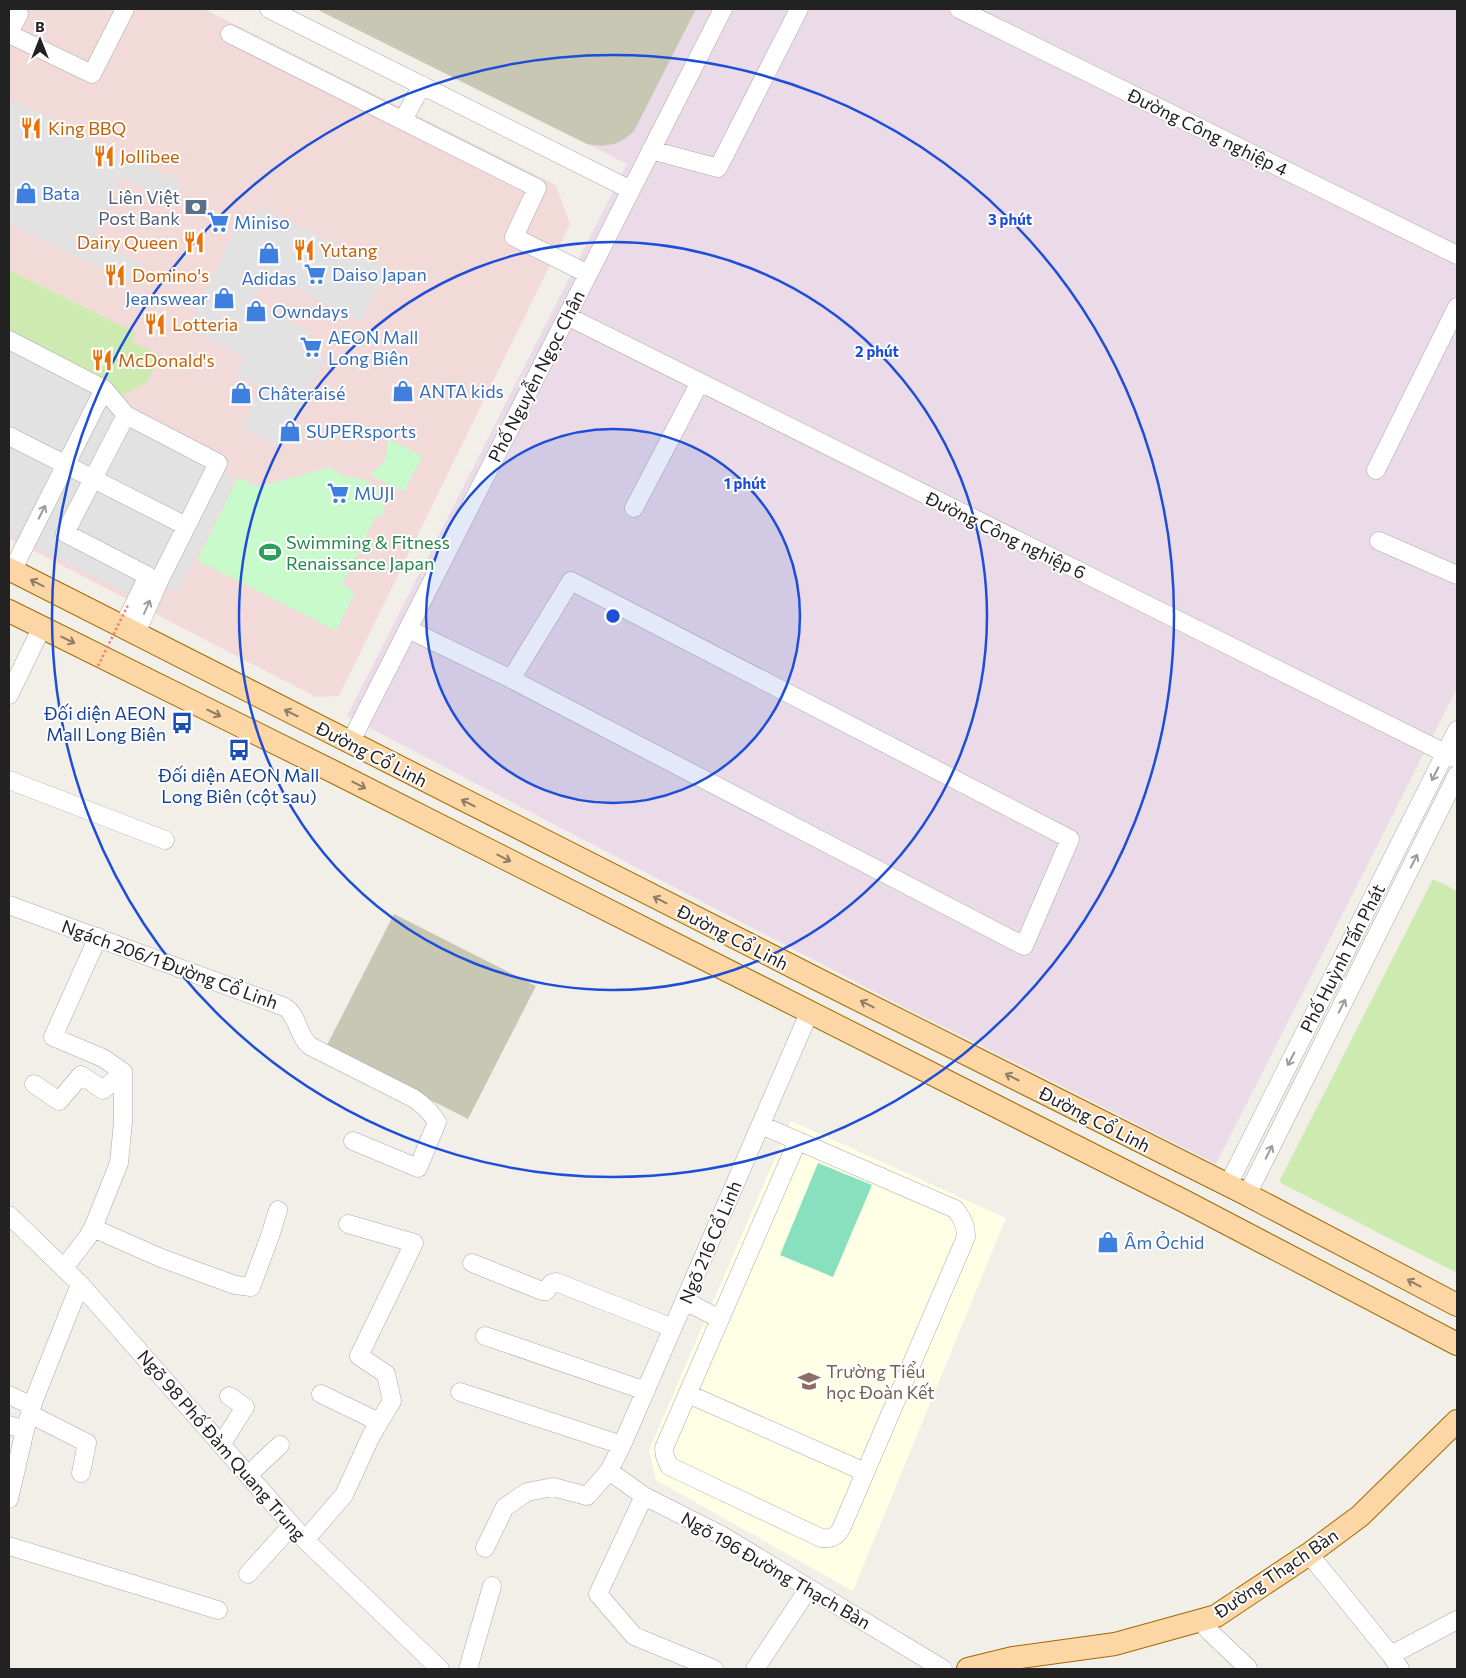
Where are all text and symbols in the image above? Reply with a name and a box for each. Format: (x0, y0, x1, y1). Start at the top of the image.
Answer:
north arrow (15, 15, 65, 65)
text: B (35, 18, 45, 35)
street label: Đường Công nghiệp 4 (1123, 83, 1292, 180)
restaurant icon: King BBQ (18, 115, 44, 141)
place label: King BBQ (48, 117, 126, 139)
restaurant icon: Jollibee (91, 143, 117, 169)
place label: Jollibee (120, 145, 179, 167)
shop icon: Bata (13, 180, 39, 206)
place label: Bata (42, 182, 80, 204)
place label: Liên Việt Post Bank (98, 186, 180, 229)
bank icon: Liên Việt Post Bank (183, 194, 209, 220)
supermarket icon: Miniso (205, 209, 231, 235)
text: 3 phút (988, 210, 1032, 228)
place label: Miniso (234, 211, 290, 233)
restaurant icon: Dairy Queen (181, 229, 207, 255)
place label: Dairy Queen (77, 231, 178, 253)
restaurant icon: Yutang (291, 237, 317, 263)
place label: Yutang (320, 239, 378, 261)
shop icon: Adidas (256, 240, 282, 266)
supermarket icon: Daiso Japan (302, 261, 328, 287)
restaurant icon: Domino's (102, 262, 128, 288)
place label: Daiso Japan (332, 263, 427, 285)
place label: Domino's (132, 264, 209, 286)
place label: Adidas (241, 267, 297, 289)
shop icon: Jeanswear (211, 285, 237, 311)
street label: Phố Nguyễn Ngọc Chân (483, 286, 589, 466)
place label: Jeanswear (125, 287, 208, 309)
shop icon: Owndays (243, 298, 269, 324)
place label: Owndays (272, 300, 348, 322)
restaurant icon: Lotteria (142, 311, 168, 337)
place label: Lotteria (172, 313, 238, 335)
place label: AEON Mall Long Biên (328, 326, 418, 369)
supermarket icon: AEON Mall Long Biên (298, 334, 324, 360)
text: 2 phút (855, 342, 899, 360)
restaurant icon: McDonald's (89, 347, 115, 373)
place label: McDonald's (118, 349, 215, 371)
shop icon: ANTA kids (390, 378, 416, 404)
shop icon: Châteraisé (228, 380, 254, 406)
place label: ANTA kids (419, 380, 504, 402)
place label: Châteraisé (258, 382, 345, 404)
shop icon: SUPERsports (277, 418, 303, 444)
place label: SUPERsports (306, 420, 416, 442)
text: 1 phút (724, 474, 766, 492)
supermarket icon: MUJI (325, 480, 351, 506)
place label: MUJI (354, 482, 394, 504)
street label: Đường Công nghiệp 6 (921, 486, 1090, 583)
one-way arrow (38, 505, 47, 520)
place label: Swimming & Fitness Renaissance Japan (286, 531, 450, 574)
sports icon: Swimming & Fitness Renaissance Japan (257, 539, 283, 565)
one-way arrow (30, 578, 45, 587)
one-way arrow (143, 600, 153, 615)
centre of rings (604, 607, 622, 625)
one-way arrow (61, 635, 76, 645)
place label: Đối diện AEON Mall Long Biên (43, 702, 166, 745)
one-way arrow (206, 708, 221, 718)
one-way arrow (284, 708, 299, 717)
bus stop icon: Đối diện AEON Mall Long Biên (169, 710, 195, 736)
street label: Đường Cổ Linh (312, 716, 431, 791)
bus stop icon: Đối diện AEON Mall Long Biên (cột sau) (226, 737, 252, 763)
place label: Đối diện AEON Mall Long Biên (cột sau) (158, 764, 319, 807)
one-way arrow (1430, 766, 1439, 781)
one-way arrow (352, 780, 367, 790)
one-way arrow (461, 798, 476, 807)
one-way arrow (497, 853, 512, 863)
one-way arrow (1410, 854, 1419, 869)
street label: Phố Huỳnh Tấn Phát (1295, 880, 1389, 1036)
one-way arrow (652, 895, 667, 905)
street label: Đường Cổ Linh (673, 899, 792, 974)
street label: Ngách 206/1 Đường Cổ Linh (59, 915, 281, 1013)
one-way arrow (860, 999, 875, 1008)
one-way arrow (1337, 999, 1347, 1014)
one-way arrow (1286, 1052, 1296, 1067)
one-way arrow (1005, 1072, 1020, 1082)
street label: Đường Cổ Linh (1035, 1081, 1154, 1156)
one-way arrow (1265, 1145, 1274, 1160)
street label: Ngõ 216 Cổ Linh (674, 1177, 746, 1307)
shop icon: Âm Ỏchid (1095, 1229, 1121, 1255)
place label: Âm Ỏchid (1124, 1231, 1205, 1253)
one-way arrow (1407, 1278, 1422, 1287)
street label: Ngõ 98 Phố Đàm Quang Trung (133, 1345, 311, 1545)
place label: Trường Tiểu học Đoàn Kết (826, 1360, 935, 1403)
school or university icon: Trường Tiểu học Đoàn Kết (796, 1368, 822, 1394)
street label: Ngõ 196 Đường Thạch Bàn (677, 1507, 875, 1633)
street label: Đường Thạch Bàn (1209, 1523, 1342, 1623)

